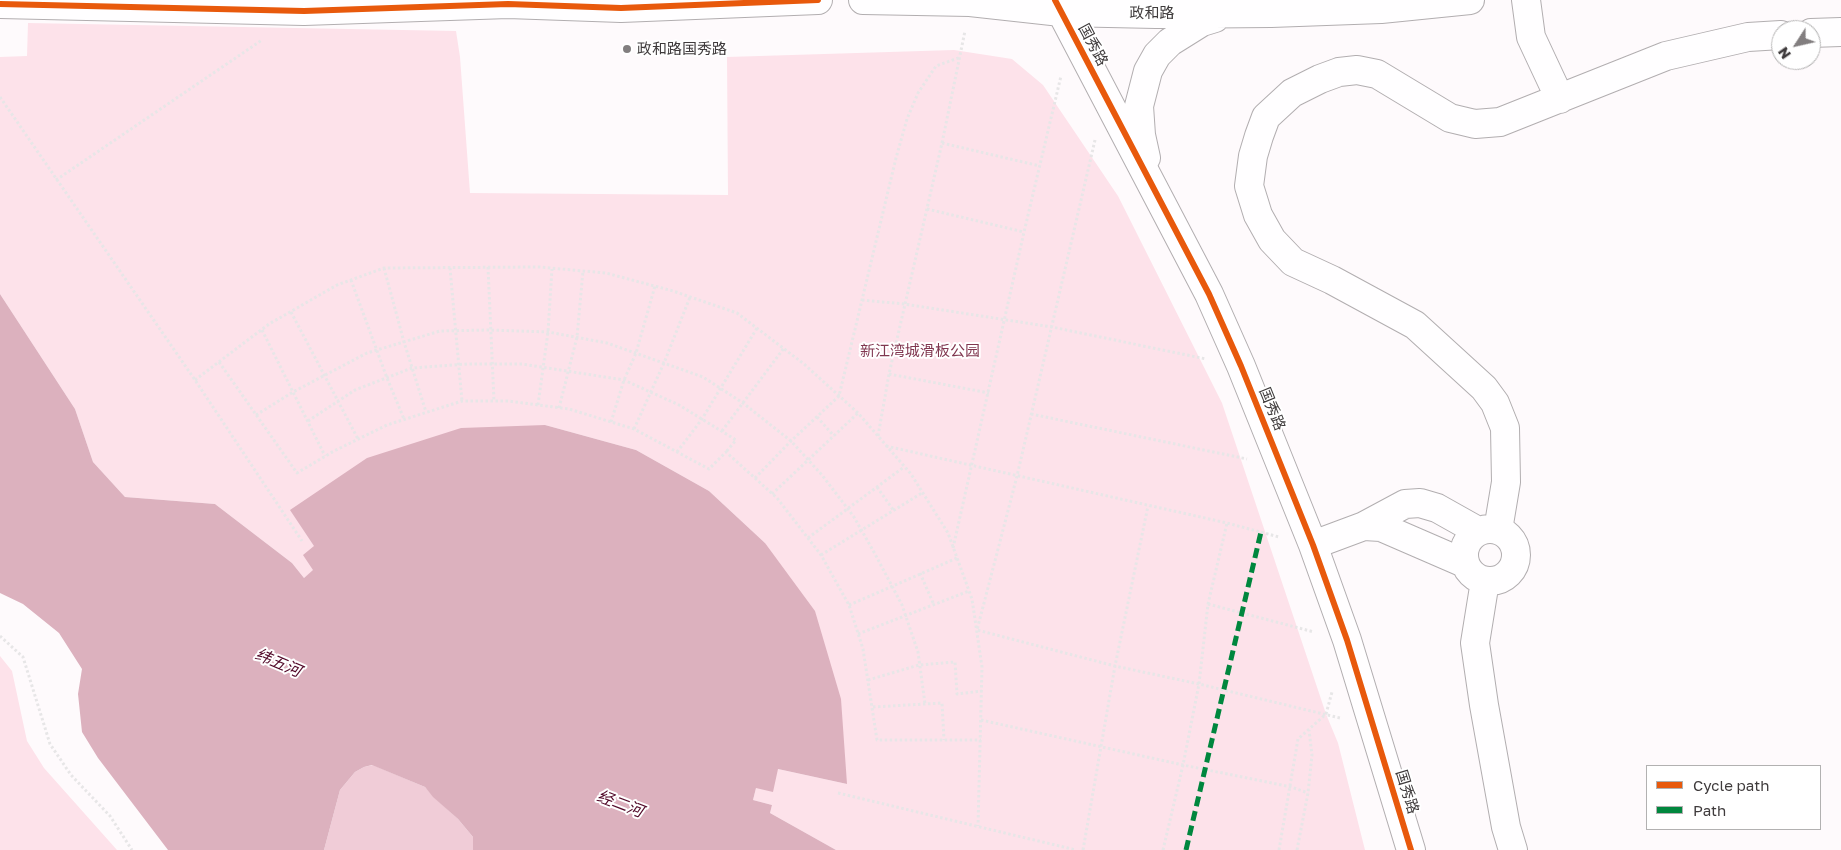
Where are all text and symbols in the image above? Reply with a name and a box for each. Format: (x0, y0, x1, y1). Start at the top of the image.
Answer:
street label: 政和路 (1130, 4, 1174, 22)
north arrow (1771, 20, 1821, 70)
street label: 国秀路 (1074, 21, 1112, 69)
place label: 政和路国秀路 (637, 40, 727, 58)
marker: 政和路国秀路 (621, 43, 633, 55)
text: N (1774, 44, 1794, 63)
park label: 新江湾城滑板公园 (860, 342, 980, 360)
street label: 国秀路 (1255, 385, 1289, 433)
water label: 纬五河 (252, 645, 304, 681)
legend (1646, 765, 1821, 830)
street label: 国秀路 (1392, 768, 1422, 816)
text: Cycle path (1693, 776, 1769, 794)
water label: 经二河 (594, 786, 646, 822)
text: Path (1693, 801, 1726, 819)

